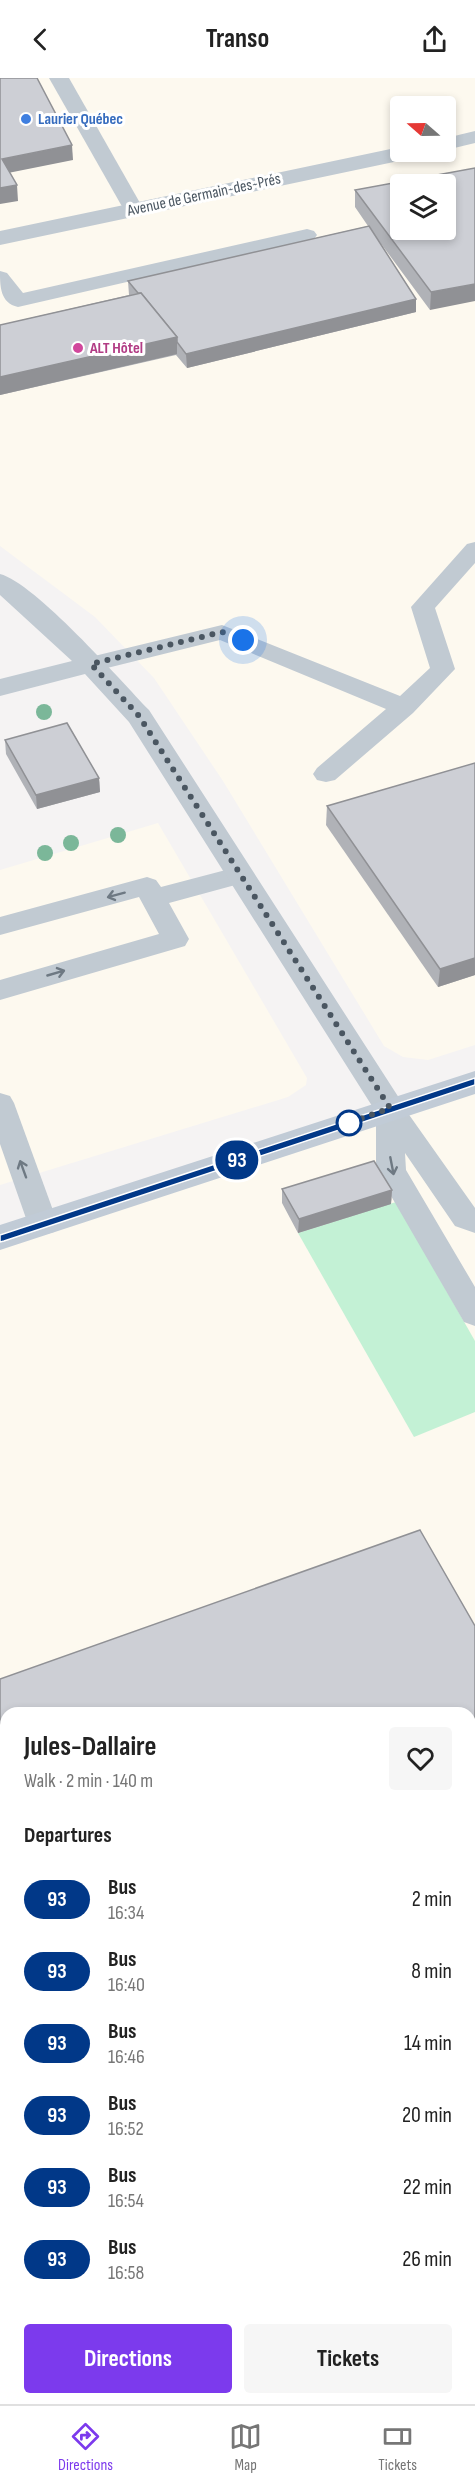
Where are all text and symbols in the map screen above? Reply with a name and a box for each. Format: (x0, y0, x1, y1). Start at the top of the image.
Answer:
icon: back (24, 23, 57, 56)
text: Transo (206, 23, 269, 55)
icon: share (418, 23, 451, 56)
north arrow (390, 96, 456, 162)
map controls (390, 96, 456, 240)
place label: Laurier Québec (38, 110, 123, 129)
marker: Laurier Québec (19, 112, 33, 126)
street label: Avenue de Germain-des-Prés (125, 169, 283, 221)
button: layers (390, 174, 456, 240)
place label: ALT Hôtel (89, 339, 143, 358)
marker: ALT Hôtel (71, 341, 85, 355)
your location (228, 625, 258, 655)
one-way arrow (106, 889, 125, 901)
one-way arrow (46, 967, 65, 978)
unlabelled marker (336, 1110, 362, 1136)
line badge: 93 (210, 1140, 264, 1180)
text: 93 (227, 1148, 247, 1173)
one-way arrow (387, 1156, 398, 1176)
one-way arrow (17, 1160, 28, 1179)
button: heart (389, 1727, 452, 1790)
text: Jules-Dallaire (24, 1730, 156, 1763)
text: Walk · 2 min · 140 m (24, 1769, 153, 1793)
text: Departures (24, 1822, 112, 1849)
text: Bus (108, 1874, 137, 1901)
text: 2 min (412, 1886, 452, 1913)
text: 93 (47, 1887, 67, 1912)
text: 16:34 (108, 1901, 144, 1925)
text: Bus (108, 1946, 137, 1973)
text: 8 min (411, 1958, 452, 1985)
text: 93 (47, 1959, 67, 1984)
text: 16:40 (108, 1973, 145, 1997)
text: Bus (108, 2018, 137, 2045)
text: 14 min (404, 2030, 452, 2057)
text: 93 (47, 2031, 67, 2056)
text: 16:46 (108, 2045, 145, 2069)
text: Bus (108, 2090, 137, 2117)
text: 20 min (402, 2102, 452, 2129)
text: 93 (47, 2103, 67, 2128)
text: 16:52 (108, 2117, 144, 2141)
text: Bus (108, 2162, 137, 2189)
text: 22 min (403, 2174, 452, 2201)
text: 93 (47, 2175, 67, 2200)
text: 16:54 (108, 2189, 144, 2213)
text: Bus (108, 2234, 137, 2261)
text: 26 min (402, 2246, 452, 2273)
text: 93 (47, 2247, 67, 2272)
text: 16:58 (108, 2261, 144, 2285)
button: Directions (24, 2324, 232, 2393)
button: Tickets (244, 2324, 452, 2393)
tab: Directions (58, 2420, 113, 2475)
tab: Map (229, 2420, 262, 2475)
tab: Tickets (378, 2420, 417, 2475)

